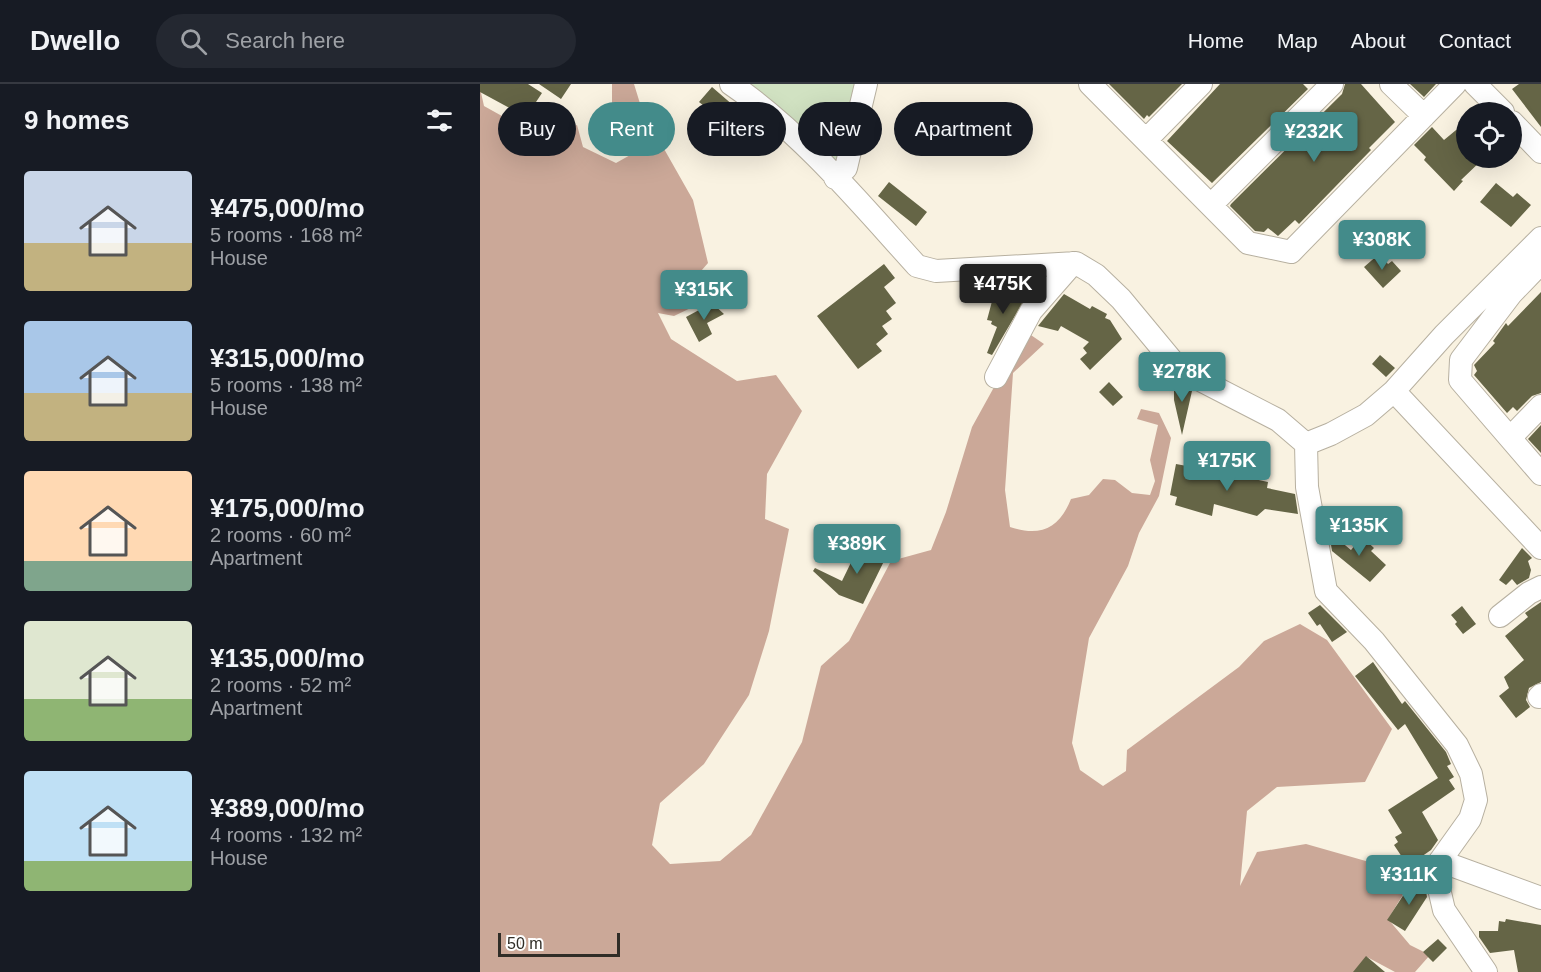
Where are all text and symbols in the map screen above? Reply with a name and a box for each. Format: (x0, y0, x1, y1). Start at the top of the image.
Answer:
search box (156, 14, 576, 68)
text: Dwello (30, 25, 120, 56)
icon: search (177, 25, 210, 58)
text: Search here (225, 28, 345, 53)
text: Home (1188, 29, 1244, 52)
text: Map (1277, 29, 1318, 52)
text: About (1351, 29, 1406, 52)
text: Contact (1439, 29, 1511, 52)
chip: Buy (498, 102, 576, 156)
chip: Rent (588, 102, 675, 156)
chip: Filters (687, 102, 786, 156)
chip: New (798, 102, 882, 156)
chip: Apartment (894, 102, 1033, 156)
map controls (1456, 102, 1522, 168)
button: locate (1456, 102, 1522, 168)
icon: filters (423, 104, 456, 137)
text: 9 homes (24, 105, 130, 135)
pin: ¥232K (1272, 112, 1356, 163)
text: ¥232K (1285, 120, 1343, 142)
text: ¥475,000/mo (210, 193, 365, 223)
icon: home (72, 195, 144, 267)
pin: ¥308K (1340, 220, 1424, 271)
text: 5 rooms · 168 m² (210, 224, 362, 246)
text: ¥308K (1353, 228, 1411, 250)
text: House (210, 247, 268, 269)
pin: ¥475K (961, 264, 1045, 315)
pin: ¥315K (662, 270, 746, 321)
text: ¥475K (974, 272, 1032, 294)
text: ¥315K (675, 278, 733, 300)
text: ¥315,000/mo (210, 343, 365, 373)
icon: home (72, 345, 144, 417)
pin: ¥278K (1140, 352, 1224, 403)
text: ¥278K (1153, 360, 1211, 382)
text: 5 rooms · 138 m² (210, 374, 362, 396)
text: House (210, 397, 268, 419)
pin: ¥175K (1185, 441, 1269, 492)
text: ¥175K (1198, 449, 1256, 471)
text: ¥175,000/mo (210, 493, 365, 523)
icon: home (72, 495, 144, 567)
pin: ¥135K (1317, 506, 1401, 557)
text: ¥135K (1330, 514, 1388, 536)
text: 2 rooms · 60 m² (210, 524, 351, 546)
pin: ¥389K (815, 524, 899, 575)
text: ¥389K (828, 532, 886, 554)
text: Apartment (210, 547, 302, 569)
text: ¥135,000/mo (210, 643, 365, 673)
icon: home (72, 645, 144, 717)
text: 2 rooms · 52 m² (210, 674, 351, 696)
text: Apartment (210, 697, 302, 719)
text: ¥389,000/mo (210, 793, 365, 823)
icon: home (72, 795, 144, 867)
text: 4 rooms · 132 m² (210, 824, 362, 846)
text: House (210, 847, 268, 869)
pin: ¥311K (1367, 855, 1451, 906)
text: ¥311K (1380, 863, 1438, 885)
scale bar (498, 930, 620, 958)
text: 50 m (507, 935, 543, 952)

